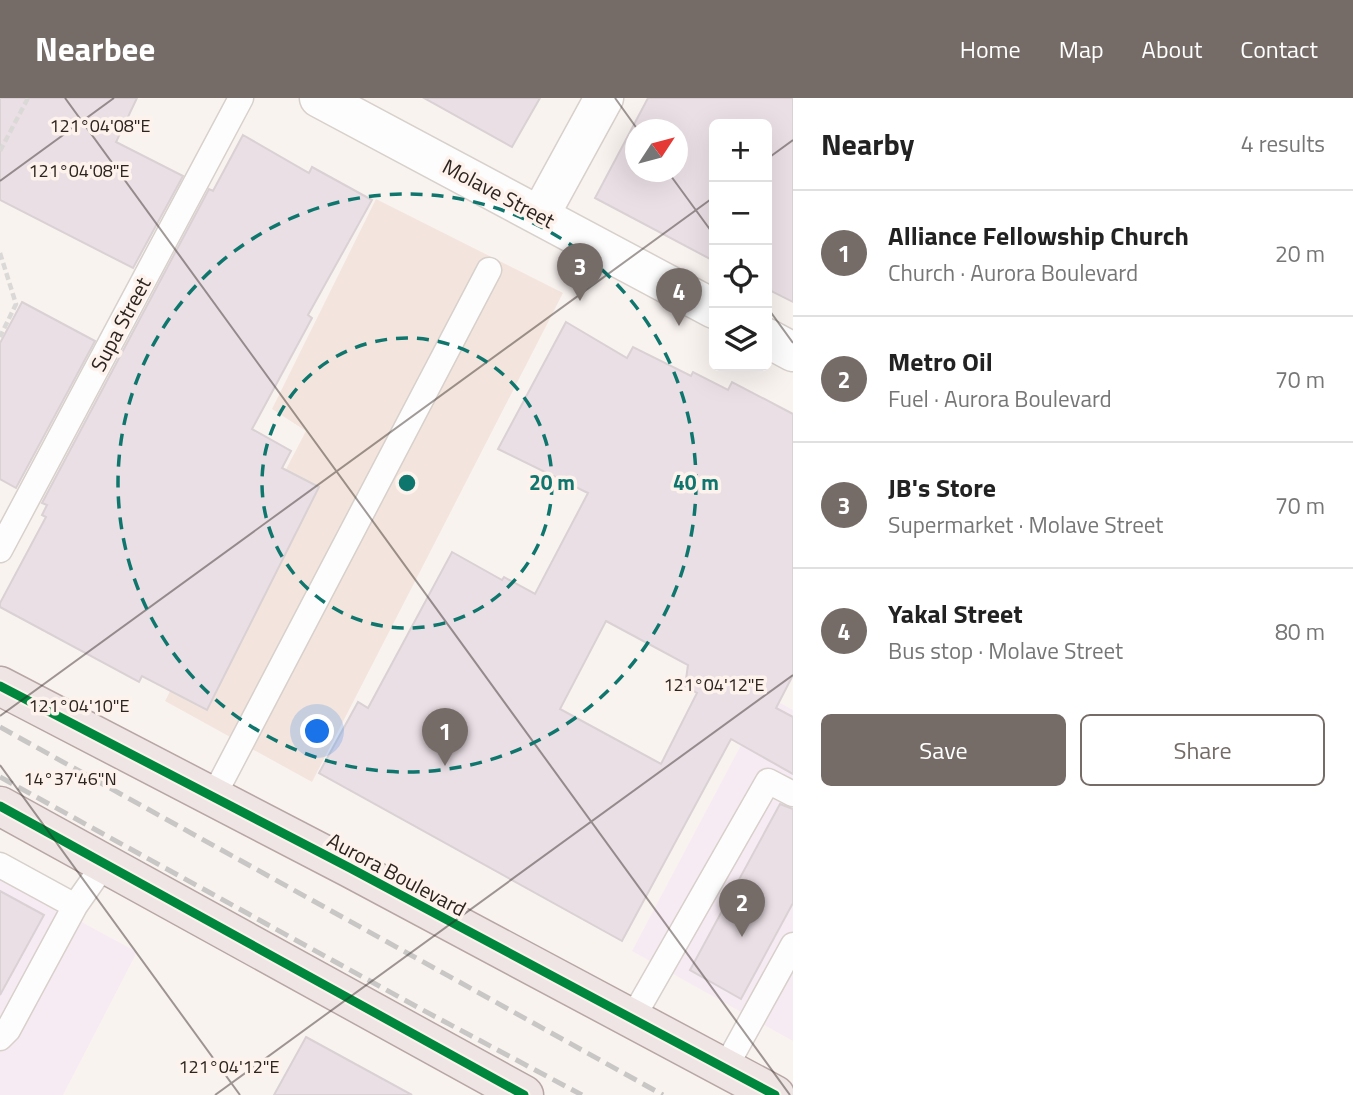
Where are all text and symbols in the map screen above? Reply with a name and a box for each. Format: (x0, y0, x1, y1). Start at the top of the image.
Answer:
text: Nearbee (35, 24, 155, 74)
text: Home (960, 31, 1021, 67)
text: Map (1059, 31, 1104, 67)
text: About (1142, 31, 1202, 67)
text: Contact (1240, 31, 1318, 67)
text: 121°04'08"E (49, 112, 151, 139)
north arrow (625, 119, 688, 182)
map controls (709, 119, 772, 371)
button: + (709, 119, 772, 182)
text: Nearby (821, 121, 914, 167)
text: 4 results (1241, 126, 1325, 161)
street label: Molave Street (437, 150, 561, 236)
text: 121°04'08"E (28, 157, 130, 184)
button: − (709, 182, 772, 245)
text: Alliance Fellowship Church (888, 216, 1189, 255)
text: 1 (838, 236, 850, 271)
text: 20 m (1275, 236, 1325, 271)
pin: 3 (557, 243, 603, 301)
button: locate (709, 245, 772, 308)
text: Church · Aurora Boulevard (888, 255, 1138, 290)
pin: 4 (656, 268, 702, 326)
street label: Supa Street (82, 271, 159, 377)
button: layers (709, 308, 772, 371)
text: Metro Oil (888, 342, 993, 381)
text: 2 (838, 362, 850, 397)
text: 70 m (1275, 362, 1325, 397)
text: Fuel · Aurora Boulevard (888, 381, 1112, 416)
text: 20 m (529, 466, 575, 498)
text: 40 m (673, 466, 719, 498)
text: JB's Store (888, 468, 996, 507)
centre of rings (395, 471, 419, 495)
text: 3 (838, 488, 850, 523)
text: 70 m (1275, 488, 1325, 523)
text: Supermarket · Molave Street (888, 507, 1163, 542)
text: Yakal Street (888, 594, 1023, 633)
text: 4 (838, 614, 850, 649)
text: 80 m (1275, 614, 1325, 649)
text: Bus stop · Molave Street (888, 633, 1123, 668)
text: 121°04'12"E (663, 671, 765, 698)
text: 121°04'10"E (28, 692, 130, 719)
pin: 1 (422, 708, 468, 766)
your location (300, 714, 334, 748)
button: Save (821, 714, 1066, 786)
button: Share (1080, 714, 1325, 786)
text: 14°37'46"N (23, 765, 117, 792)
street label: Aurora Boulevard (322, 824, 472, 924)
pin: 2 (719, 879, 765, 937)
text: 121°04'12"E (178, 1053, 280, 1080)

